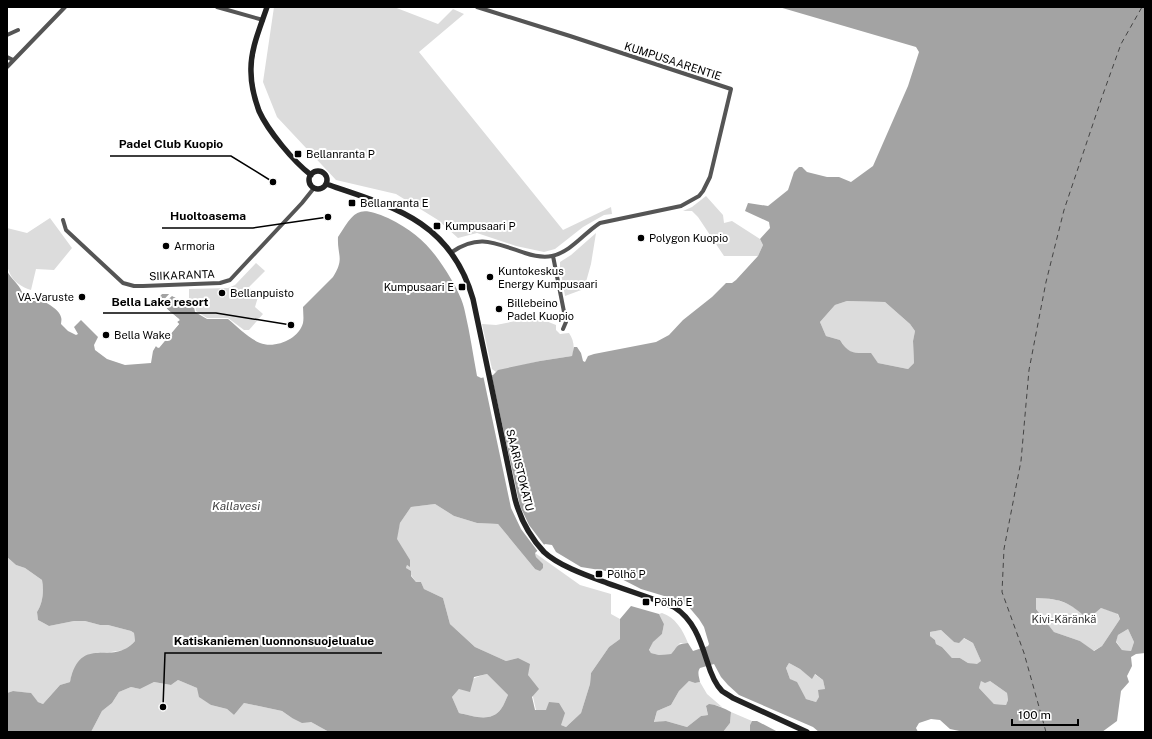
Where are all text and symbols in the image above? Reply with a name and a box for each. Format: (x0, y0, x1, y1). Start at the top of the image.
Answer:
street label: KUMPUSAARENTIE (623, 40, 723, 82)
callout: Padel Club Kuopio (110, 132, 231, 156)
text: Padel Club Kuopio (119, 137, 223, 151)
place label: Bellanranta P (306, 148, 375, 160)
marker: Bellanranta P (293, 149, 303, 159)
place label: Bellanranta E (360, 197, 429, 209)
marker: Bellanranta E (347, 198, 357, 208)
callout: Huoltoasema (162, 204, 253, 228)
text: Huoltoasema (170, 209, 246, 223)
place label: Kumpusaari P (445, 220, 516, 232)
marker: Kumpusaari P (432, 221, 442, 231)
place label: Polygon Kuopio (649, 232, 728, 244)
marker: Polygon Kuopio (636, 233, 646, 243)
place label: Armoria (174, 240, 215, 252)
marker: Armoria (161, 241, 171, 251)
place label: Kuntokeskus Energy Kumpusaari (498, 265, 598, 290)
street label: SIIKARANTA (149, 268, 215, 282)
marker: Kuntokeskus Energy Kumpusaari (485, 272, 495, 282)
place label: Kumpusaari E (384, 281, 454, 293)
marker: Kumpusaari E (457, 282, 467, 292)
place label: Bellanpuisto (230, 287, 294, 299)
marker: Bellanpuisto (217, 288, 227, 298)
callout: Bella Lake resort (103, 289, 216, 313)
place label: VA-Varuste (18, 291, 74, 303)
marker: VA-Varuste (77, 292, 87, 302)
text: Bella Lake resort (111, 295, 209, 309)
place label: Billebeino Padel Kuopio (507, 297, 574, 322)
marker: Billebeino Padel Kuopio (494, 304, 504, 314)
place label: Bella Wake (114, 329, 171, 341)
marker: Bella Wake (101, 330, 111, 340)
street label: SAARISTOKATU (504, 428, 536, 512)
water label: Kallavesi (212, 499, 260, 513)
place label: Pölhö P (607, 568, 646, 580)
marker: Pölhö P (594, 569, 604, 579)
place label: Pölhö E (654, 596, 693, 608)
marker: Pölhö E (641, 597, 651, 607)
park label: Kivi-Käränkä (1032, 613, 1096, 625)
callout: Katiskaniemen luonnonsuojelualue (165, 629, 382, 653)
text: Katiskaniemen luonnonsuojelualue (174, 634, 374, 648)
scale bar (1012, 701, 1078, 727)
text: 100 m (1018, 708, 1051, 722)

